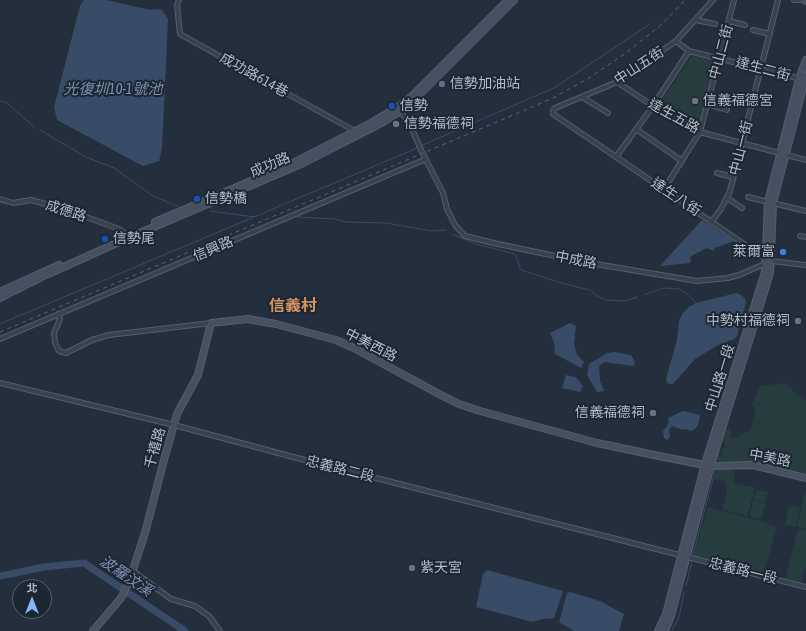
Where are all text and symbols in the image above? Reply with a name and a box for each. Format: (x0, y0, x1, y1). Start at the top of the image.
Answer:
street label: 中山二街 (706, 23, 736, 81)
street label: 中山五街 (611, 44, 667, 88)
street label: 成功路614巷 (217, 49, 291, 101)
street label: 達生二街 (734, 54, 792, 84)
place label: 信勢加油站 (450, 76, 520, 92)
marker: 信勢加油站 (437, 79, 447, 89)
water label: 光復圳10-1號池 (63, 80, 163, 98)
place label: 信義福德宮 (703, 93, 773, 109)
street label: 達生五路 (645, 95, 703, 137)
marker: 信義福德宮 (690, 96, 700, 106)
place label: 信勢 (400, 98, 428, 114)
marker: 信勢 (387, 101, 397, 111)
place label: 信勢福德祠 (404, 116, 474, 132)
marker: 信勢福德祠 (391, 119, 401, 129)
street label: 中山一街 (726, 119, 756, 177)
street label: 成功路 (247, 149, 293, 181)
street label: 達生八街 (648, 174, 704, 220)
place label: 信勢橋 (205, 191, 247, 207)
marker: 信勢橋 (192, 194, 202, 204)
street label: 成德路 (43, 197, 89, 225)
place label: 信勢尾 (113, 231, 155, 247)
street label: 信興路 (190, 233, 236, 265)
marker: 信勢尾 (100, 234, 110, 244)
place label: 萊爾富 (733, 244, 775, 260)
marker: 萊爾富 (778, 247, 788, 257)
street label: 中成路 (554, 248, 598, 272)
district label: 信義村 (269, 296, 317, 316)
place label: 中勢村福德祠 (706, 313, 790, 329)
marker: 中勢村福德祠 (793, 316, 803, 326)
street label: 中美西路 (342, 325, 400, 365)
street label: 中山路一段 (702, 342, 738, 414)
place label: 信義福德祠 (575, 405, 645, 421)
marker: 信義福德祠 (648, 408, 658, 418)
street label: 千禧路 (141, 425, 169, 471)
street label: 中美路 (748, 446, 792, 470)
street label: 忠義路二段 (304, 452, 376, 486)
water label: 波羅汶溪 (96, 552, 156, 600)
street label: 忠義路一段 (707, 554, 779, 588)
place label: 紫天宮 (420, 560, 462, 576)
marker: 紫天宮 (407, 563, 417, 573)
north arrow (12, 579, 52, 619)
text: 北 (27, 582, 38, 594)

